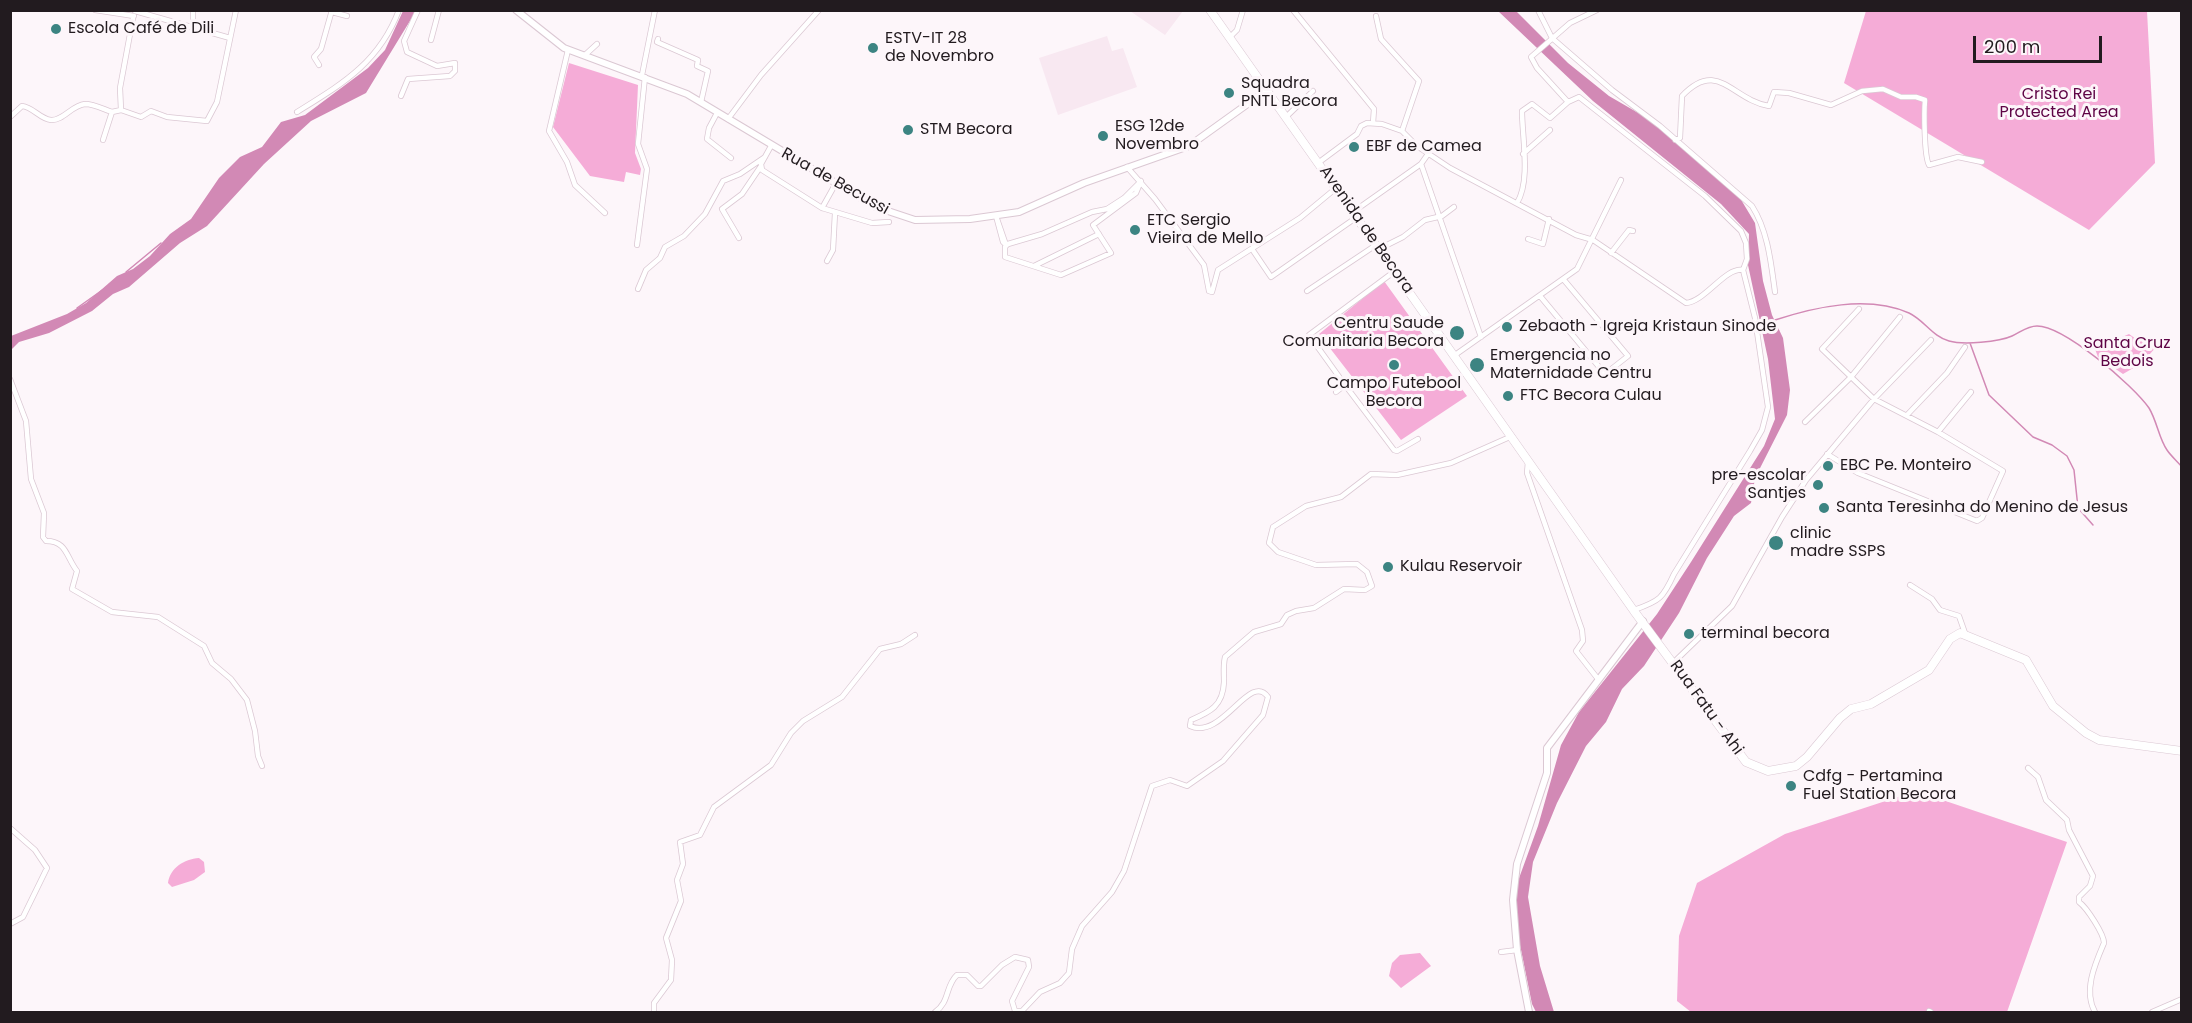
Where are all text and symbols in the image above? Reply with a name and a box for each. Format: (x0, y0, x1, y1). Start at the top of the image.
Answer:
place label: Escola Café de Dili (68, 19, 214, 39)
marker: Escola Café de Dili (49, 22, 63, 36)
scale bar (1976, 24, 2105, 62)
place label: ESTV-IT 28 de Novembro (885, 29, 994, 67)
text: 200 m (1984, 34, 2040, 59)
marker: ESTV-IT 28 de Novembro (866, 41, 880, 55)
place label: Squadra PNTL Becora (1241, 74, 1338, 112)
park label: Cristo Rei Protected Area (1999, 85, 2119, 123)
marker: Squadra PNTL Becora (1222, 86, 1236, 100)
place label: ESG 12de Novembro (1115, 117, 1199, 155)
place label: STM Becora (920, 120, 1013, 140)
marker: STM Becora (901, 123, 915, 137)
marker: ESG 12de Novembro (1096, 129, 1110, 143)
place label: EBF de Camea (1366, 137, 1482, 157)
marker: EBF de Camea (1347, 140, 1361, 154)
street label: Rua de Becussi (778, 144, 892, 220)
street label: Avenida de Becora (1315, 163, 1417, 297)
place label: ETC Sergio Vieira de Mello (1147, 211, 1263, 249)
marker: ETC Sergio Vieira de Mello (1128, 223, 1142, 237)
place label: Centru Saude Comunitaria Becora (1282, 314, 1444, 352)
place label: Zebaoth - Igreja Kristaun Sinode (1519, 317, 1776, 337)
marker: Zebaoth - Igreja Kristaun Sinode (1500, 320, 1514, 334)
marker: Centru Saude Comunitaria Becora (1448, 324, 1466, 342)
park label: Santa Cruz Bedois (2083, 334, 2171, 372)
place label: Emergencia no Maternidade Centru (1490, 346, 1652, 384)
marker: Emergencia no Maternidade Centru (1468, 356, 1486, 374)
marker: Campo Futebool Becora (1387, 358, 1401, 372)
place label: Campo Futebool Becora (1327, 374, 1461, 412)
place label: FTC Becora Culau (1520, 386, 1662, 406)
marker: FTC Becora Culau (1501, 389, 1515, 403)
place label: EBC Pe. Monteiro (1840, 456, 1972, 476)
marker: EBC Pe. Monteiro (1821, 459, 1835, 473)
place label: pre-escolar Santjes (1712, 466, 1806, 504)
marker: pre-escolar Santjes (1811, 478, 1825, 492)
place label: Santa Teresinha do Menino de Jesus (1836, 498, 2128, 518)
marker: Santa Teresinha do Menino de Jesus (1817, 501, 1831, 515)
place label: clinic madre SSPS (1790, 524, 1886, 562)
marker: clinic madre SSPS (1767, 534, 1785, 552)
place label: Kulau Reservoir (1400, 557, 1522, 577)
marker: Kulau Reservoir (1381, 560, 1395, 574)
place label: terminal becora (1701, 624, 1830, 644)
marker: terminal becora (1682, 627, 1696, 641)
street label: Rua Fatu - Ahi (1665, 657, 1747, 759)
place label: Cdfg - Pertamina Fuel Station Becora (1803, 767, 1956, 805)
marker: Cdfg - Pertamina Fuel Station Becora (1784, 779, 1798, 793)

